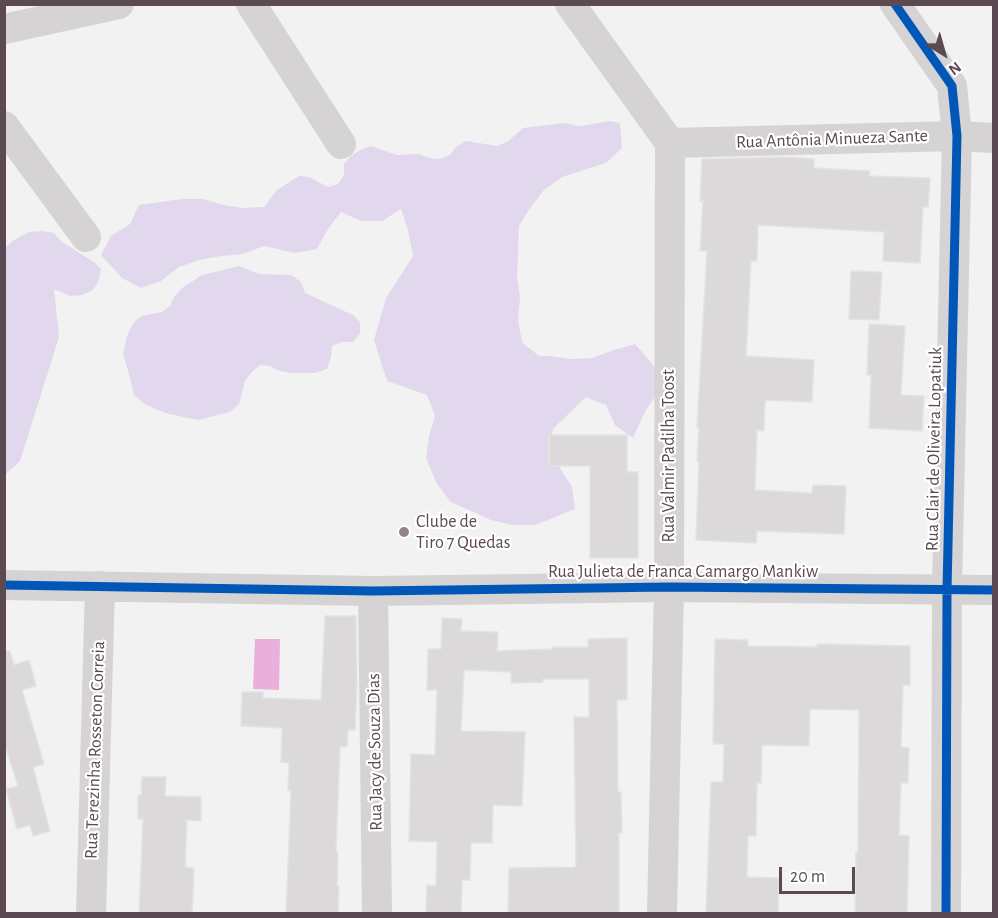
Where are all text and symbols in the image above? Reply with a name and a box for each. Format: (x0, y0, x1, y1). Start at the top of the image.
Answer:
north arrow (914, 24, 974, 84)
text: N (946, 59, 964, 78)
street label: Rua Antônia Minueza Sante (736, 125, 928, 153)
street label: Rua Clair de Oliveira Lopatiuk (921, 347, 947, 551)
street label: Rua Valmir Padilha Toost (658, 369, 680, 543)
place label: Clube de Tiro 7 Quedas (416, 511, 511, 554)
marker: Clube de Tiro 7 Quedas (397, 525, 411, 539)
street label: Rua Julieta de Franca Camargo Mankiw (548, 561, 818, 583)
street label: Rua Terezinha Rosseton Correia (80, 641, 110, 859)
street label: Rua Jacy de Souza Dias (363, 673, 387, 831)
scale bar (782, 855, 858, 893)
text: 20 m (790, 868, 825, 886)

